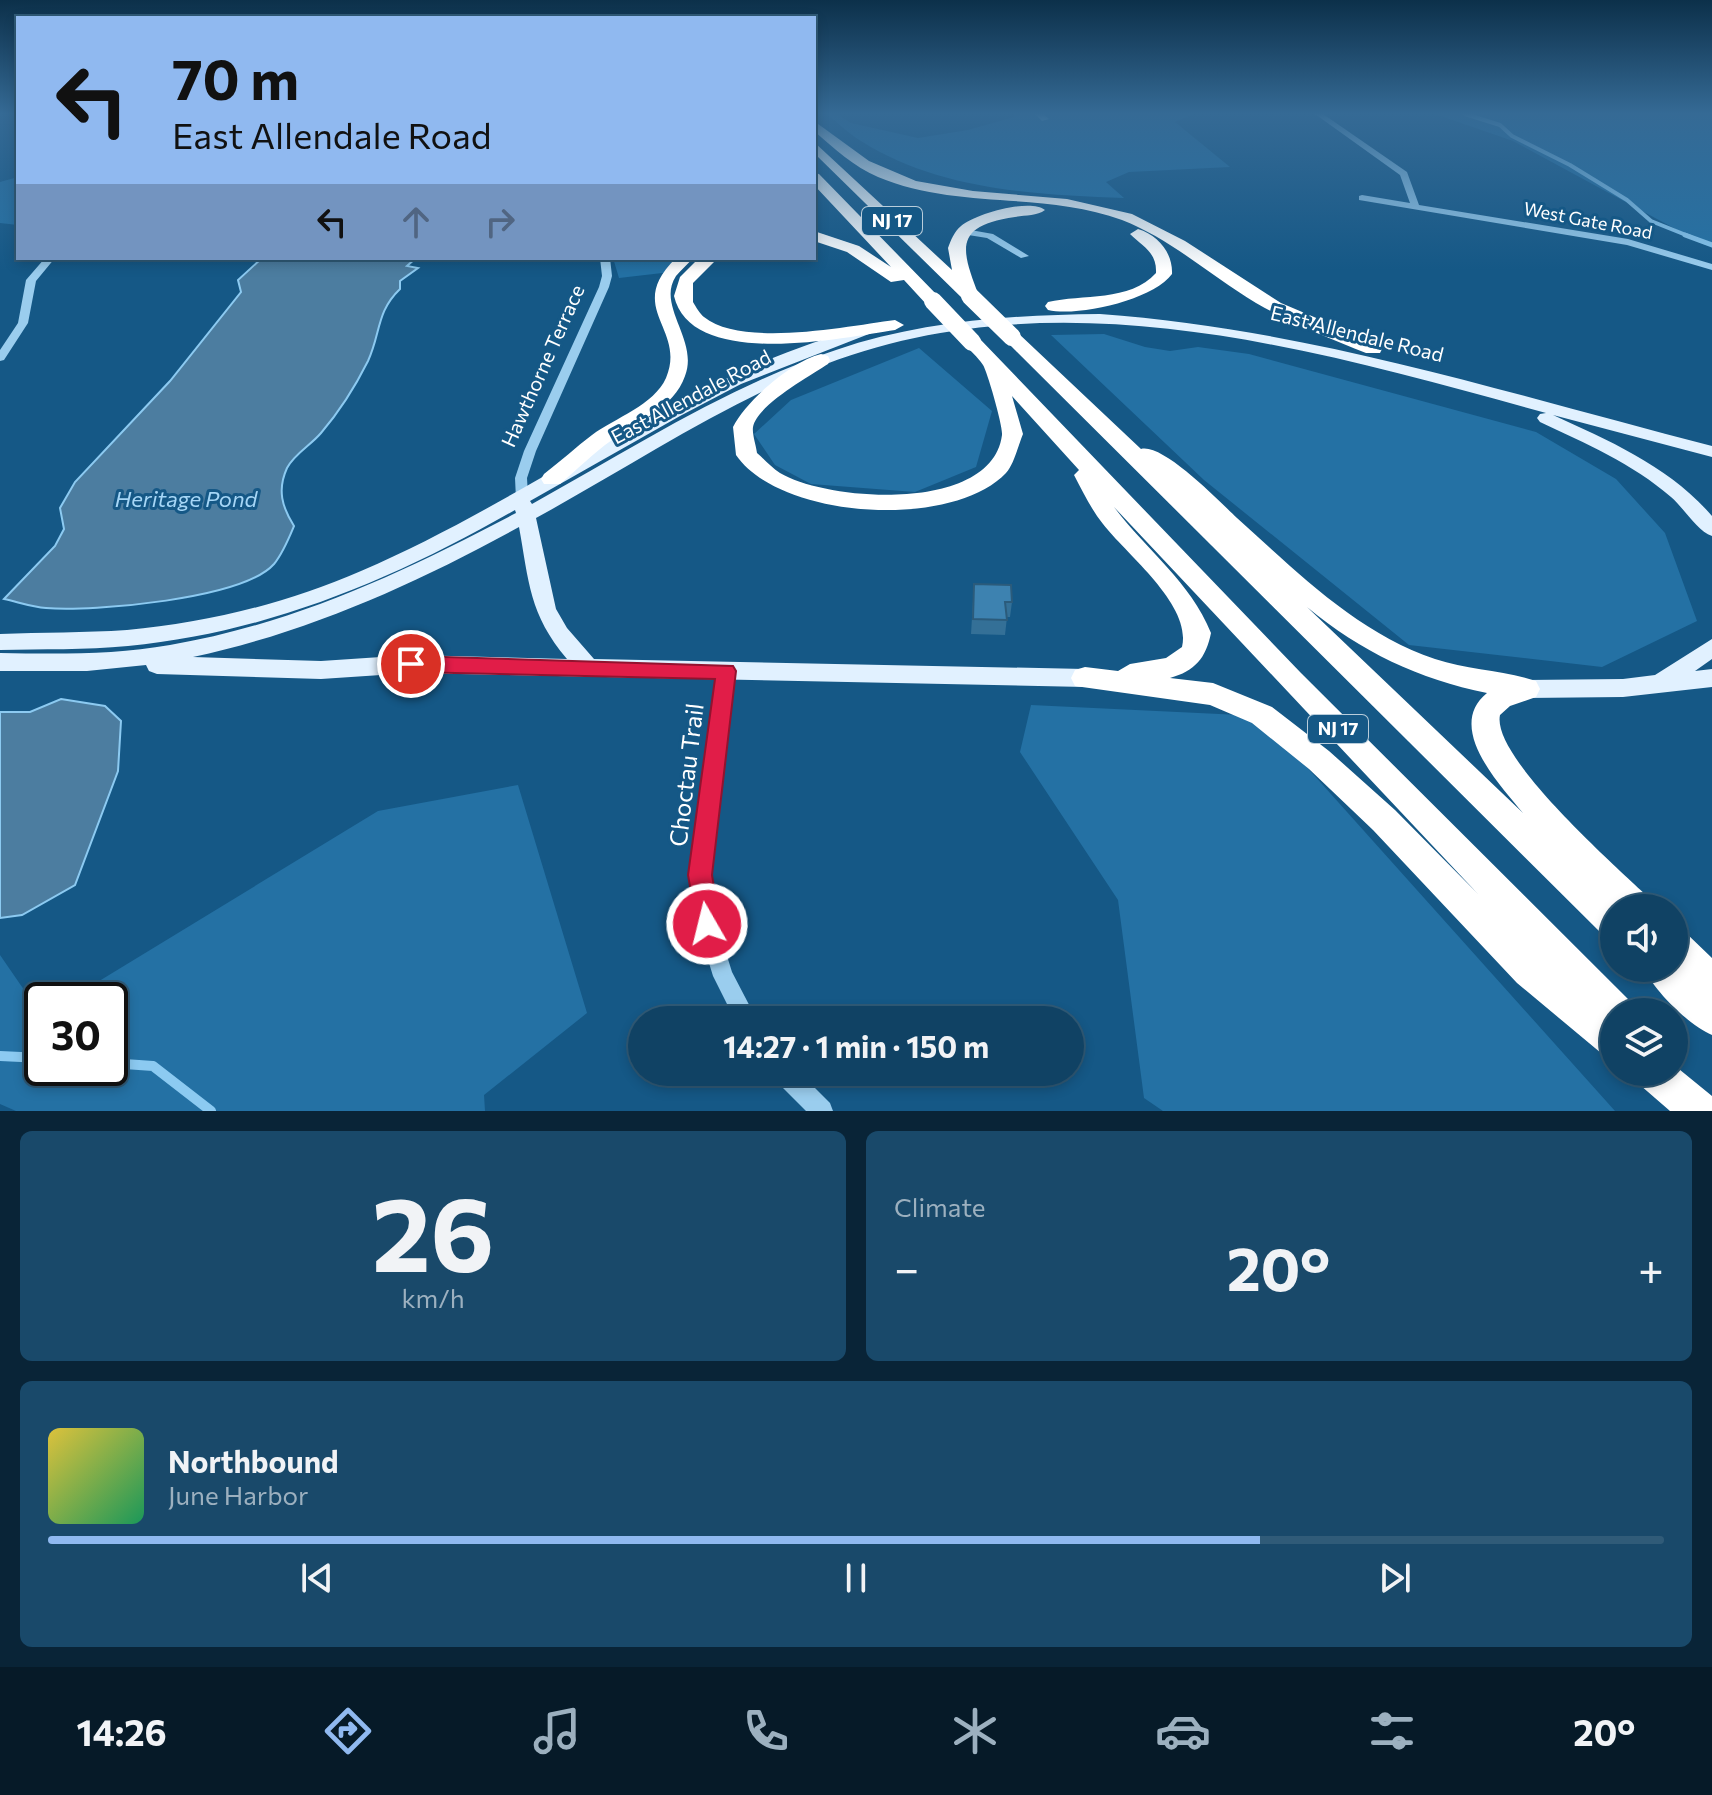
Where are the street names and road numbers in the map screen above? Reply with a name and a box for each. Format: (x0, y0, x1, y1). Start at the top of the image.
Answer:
street label: West Gate Road (1522, 197, 1654, 243)
road number: NJ 17 (862, 207, 922, 235)
street label: Hawthorne Terrace (495, 281, 589, 450)
street label: East Allendale Road (1268, 300, 1446, 366)
street label: East Allendale Road (607, 344, 775, 448)
street label: Choctau Trail (662, 701, 709, 848)
road number: NJ 17 (1308, 715, 1368, 743)

